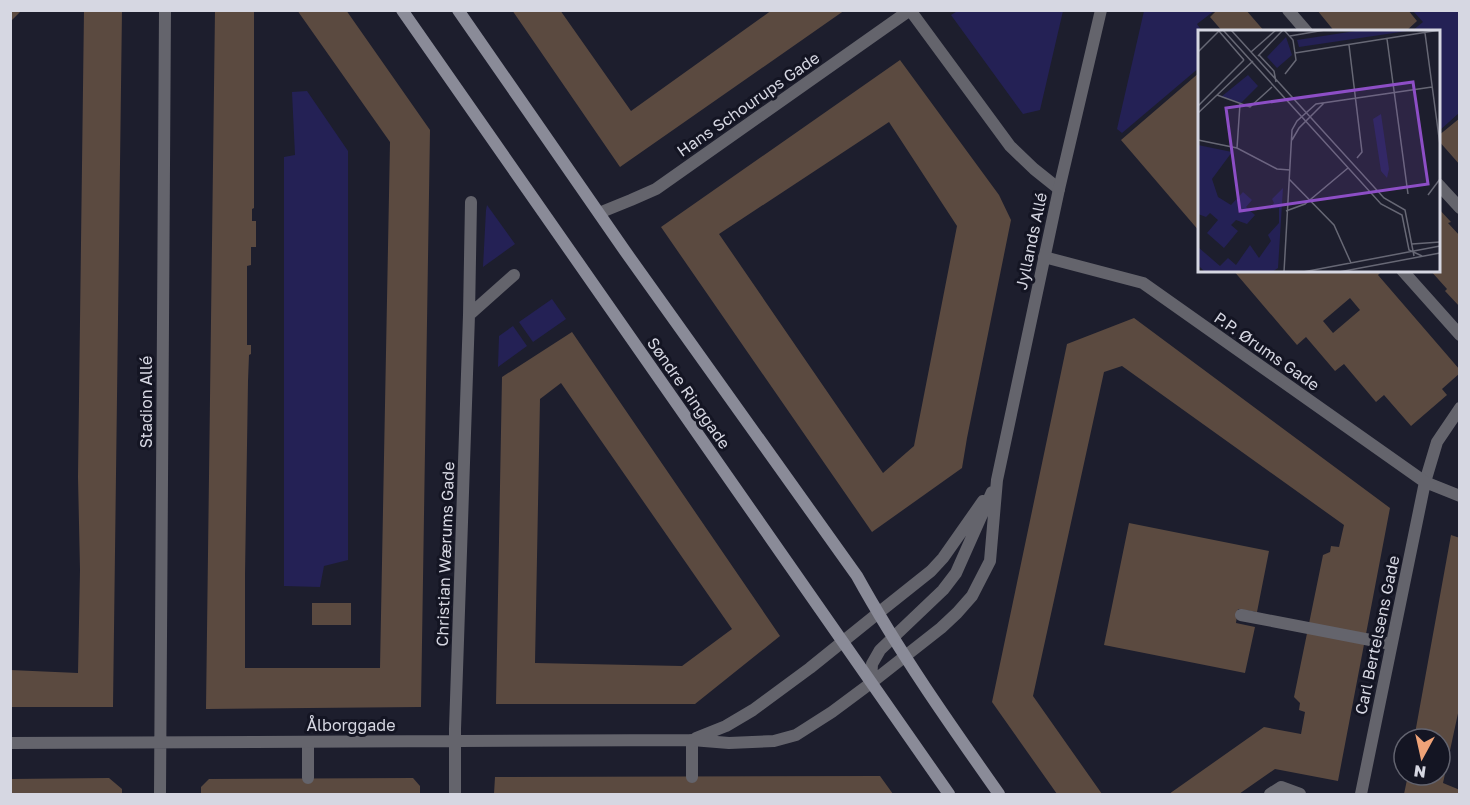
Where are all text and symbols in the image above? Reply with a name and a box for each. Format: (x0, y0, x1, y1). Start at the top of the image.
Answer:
inset map (1198, 30, 1440, 272)
street label: Hans Schourups Gade (673, 47, 823, 161)
street label: Jyllands Allé (1011, 190, 1051, 292)
street label: P.P. Ørums Gade (1211, 307, 1323, 395)
street label: Søndre Ringgade (643, 333, 735, 453)
street label: Stadion Allé (136, 356, 156, 448)
street label: Christian Wærums Gade (432, 461, 458, 647)
street label: Carl Bertelsens Gade (1350, 554, 1404, 716)
street label: Ålborggade (307, 715, 395, 735)
north arrow (1392, 727, 1452, 787)
text: N (1412, 761, 1427, 783)

